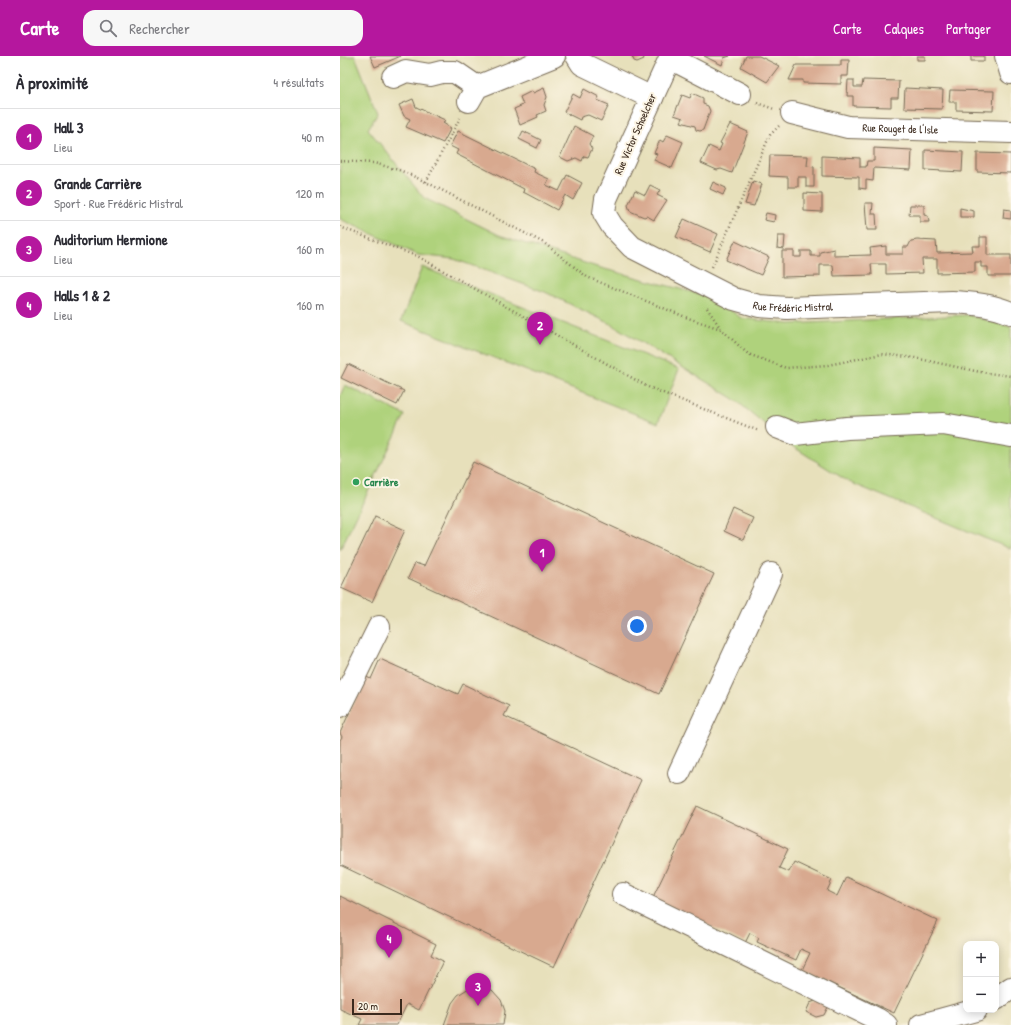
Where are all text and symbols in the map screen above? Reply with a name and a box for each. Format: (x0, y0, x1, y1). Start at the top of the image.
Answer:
search box (83, 10, 363, 46)
text: Carte (20, 15, 59, 41)
icon: search (97, 17, 119, 39)
text: Rechercher (129, 18, 190, 39)
text: Carte (833, 19, 862, 38)
text: Calques (884, 19, 924, 38)
text: Partager (946, 19, 991, 38)
text: À proximité (16, 71, 88, 94)
text: 4 résultats (273, 73, 324, 91)
street label: Rue Victor Schoelcher (611, 91, 659, 177)
text: Hall 3 (54, 117, 84, 138)
street label: Rue Rouget de l'Isle (862, 120, 939, 137)
text: 1 (27, 128, 31, 146)
text: 40 m (301, 128, 324, 146)
text: Lieu (54, 138, 72, 156)
text: Grande Carrière (54, 173, 142, 194)
text: 2 (26, 184, 32, 202)
text: 120 m (296, 184, 324, 202)
text: Sport · Rue Frédéric Mistral (54, 194, 183, 212)
text: Auditorium Hermione (54, 229, 168, 250)
text: 3 (26, 240, 32, 258)
text: 160 m (296, 240, 324, 258)
text: Lieu (54, 250, 72, 268)
text: Halls 1 & 2 (54, 285, 110, 306)
text: 4 (27, 296, 31, 314)
text: 160 m (296, 296, 324, 314)
street label: Rue Frédéric Mistral (751, 298, 833, 315)
text: Lieu (54, 306, 72, 324)
pin: 2 (527, 312, 553, 345)
place label: Carrière (364, 475, 399, 489)
marker: Carrière (351, 477, 361, 487)
pin: 1 (529, 539, 555, 572)
your location (627, 616, 647, 636)
pin: 4 (376, 925, 402, 958)
map controls (963, 941, 999, 1013)
button: + (963, 941, 999, 977)
pin: 3 (465, 973, 491, 1006)
button: − (963, 977, 999, 1013)
scale bar (352, 997, 402, 1016)
text: 20 m (358, 999, 378, 1013)

